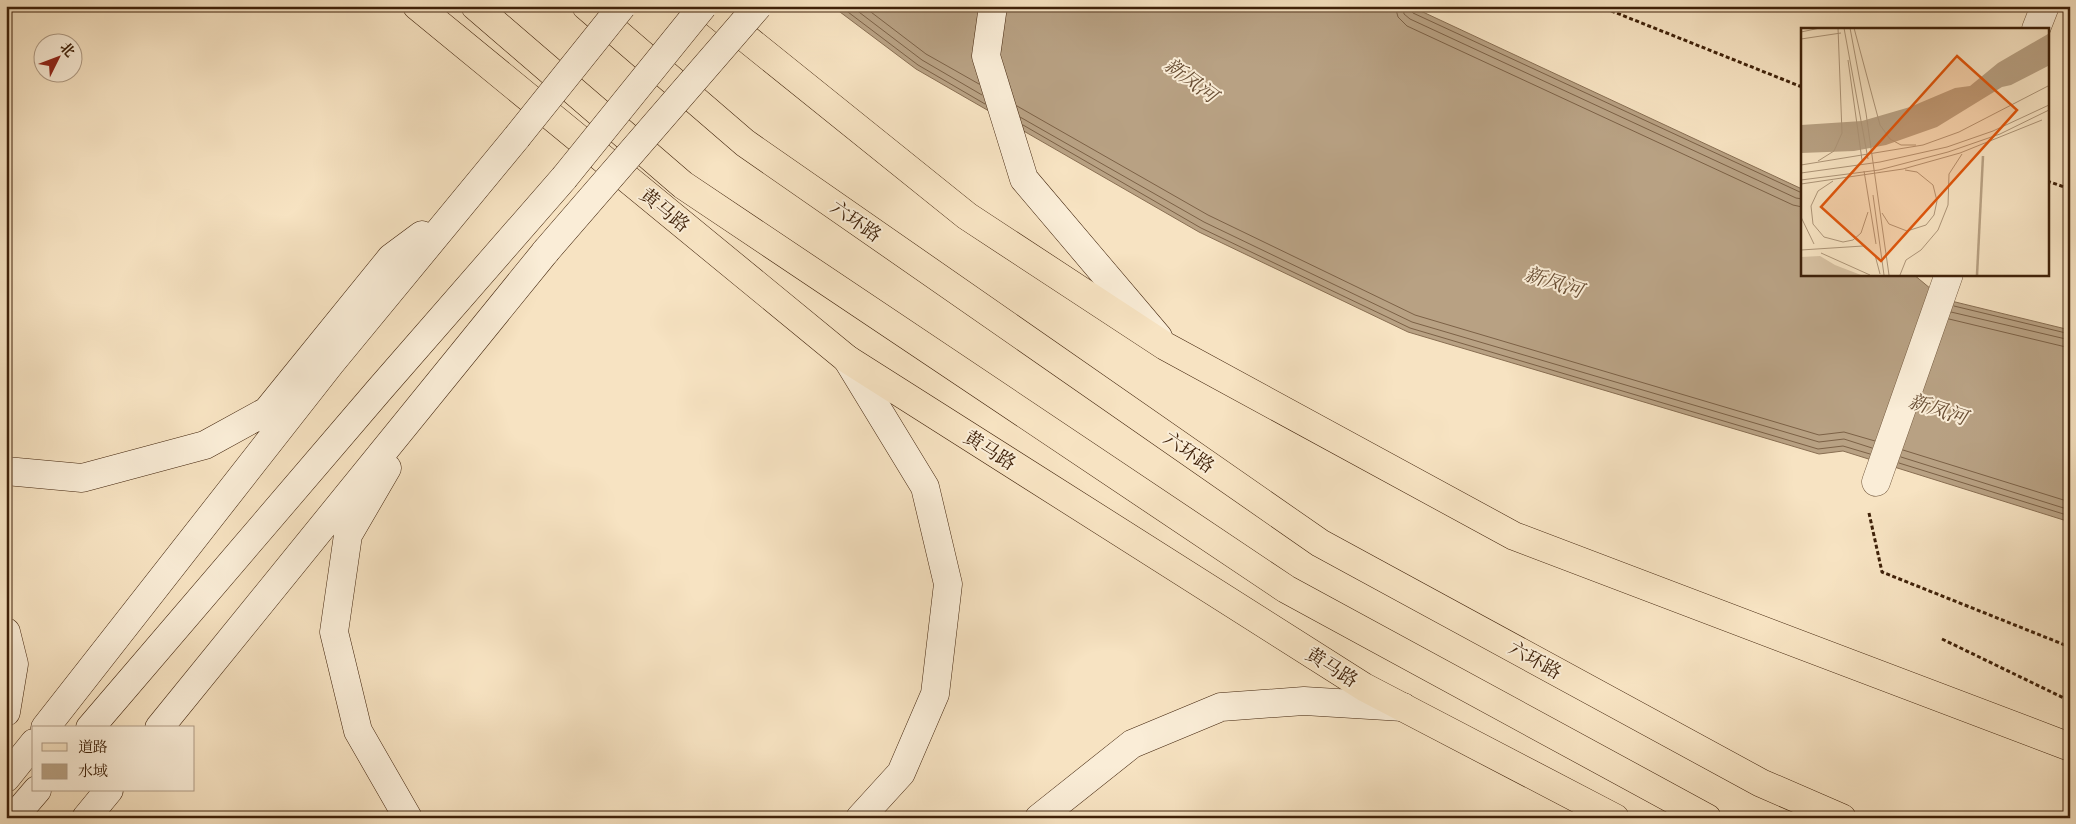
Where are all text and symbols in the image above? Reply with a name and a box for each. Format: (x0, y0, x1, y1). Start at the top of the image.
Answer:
inset map (1801, 28, 2048, 275)
north arrow (32, 32, 82, 82)
text: 北 (56, 38, 79, 61)
water label: 新凤河 (1159, 52, 1225, 110)
street label: 黄马路 (635, 182, 695, 238)
street label: 六环路 (825, 194, 887, 248)
water label: 新凤河 (1521, 260, 1589, 305)
water label: 新凤河 (1905, 387, 1973, 432)
street label: 黄马路 (959, 424, 1021, 476)
street label: 六环路 (1158, 425, 1220, 479)
street label: 六环路 (1504, 635, 1566, 685)
street label: 黄马路 (1301, 641, 1363, 693)
legend (32, 726, 195, 792)
text: 道路 (78, 737, 108, 756)
text: 水域 (78, 761, 108, 780)

